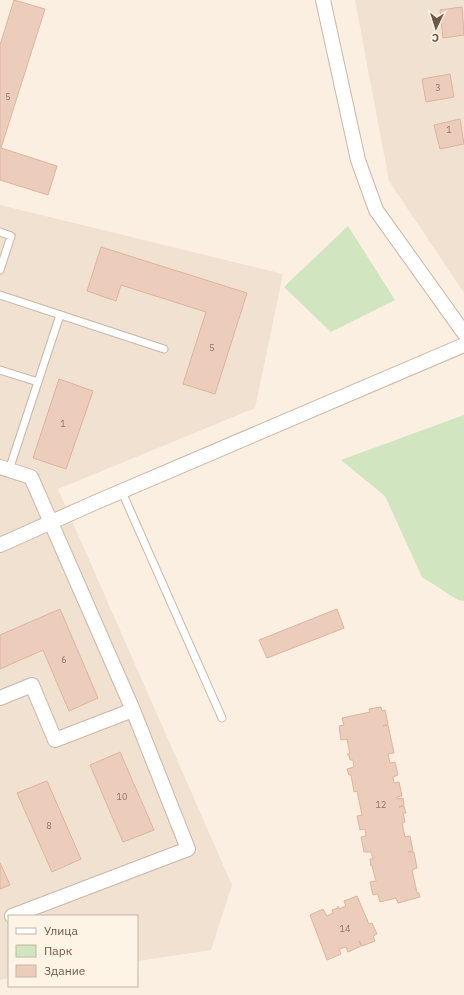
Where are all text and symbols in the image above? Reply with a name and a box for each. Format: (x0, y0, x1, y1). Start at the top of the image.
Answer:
north arrow (416, 8, 456, 48)
text: С (431, 31, 439, 45)
house number: 3 (435, 82, 441, 93)
house number: 5 (5, 91, 11, 102)
house number: 1 (446, 124, 452, 135)
house number: 5 (209, 342, 215, 353)
house number: 1 (60, 418, 66, 429)
house number: 6 (61, 654, 67, 665)
house number: 10 (117, 791, 127, 802)
house number: 12 (376, 799, 386, 810)
house number: 8 (46, 820, 52, 831)
legend (8, 915, 138, 987)
text: Улица (44, 923, 78, 938)
house number: 14 (340, 923, 350, 934)
text: Парк (44, 943, 73, 958)
text: Здание (44, 963, 86, 978)

